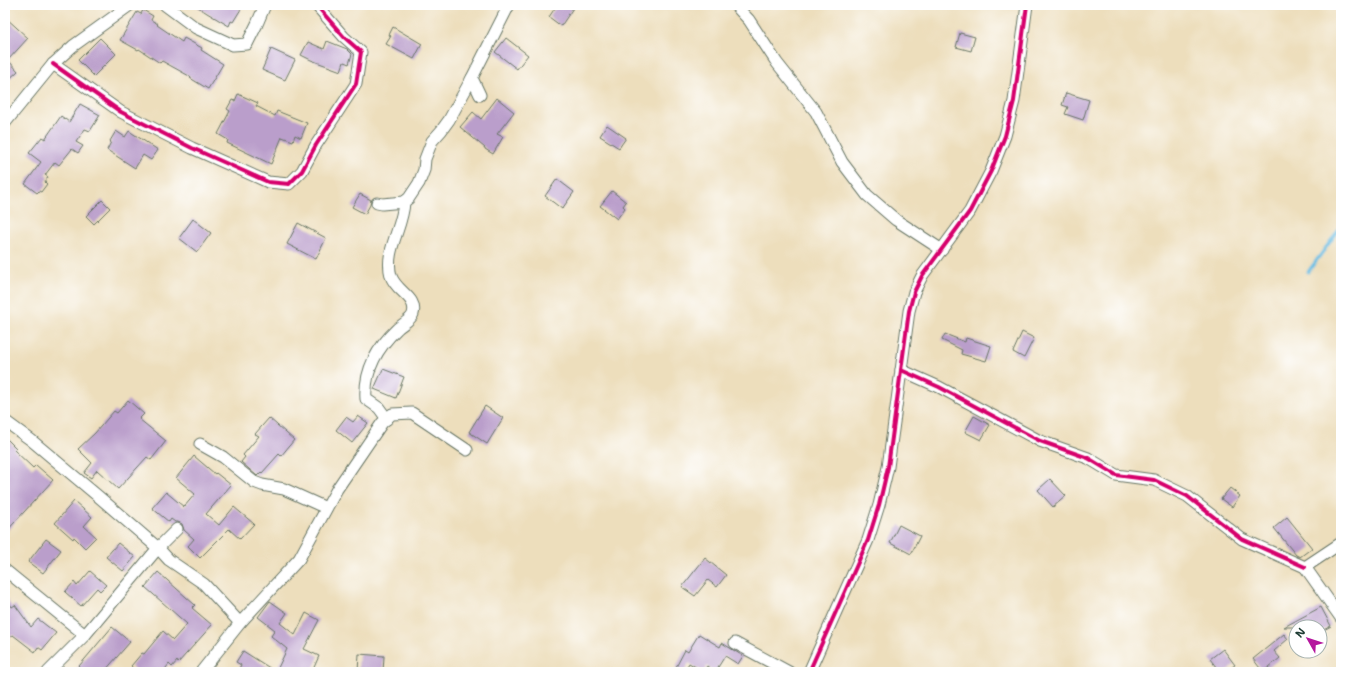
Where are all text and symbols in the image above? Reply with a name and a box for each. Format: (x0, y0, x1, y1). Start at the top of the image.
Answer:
north arrow (1288, 619, 1328, 659)
text: N (1292, 625, 1309, 641)

